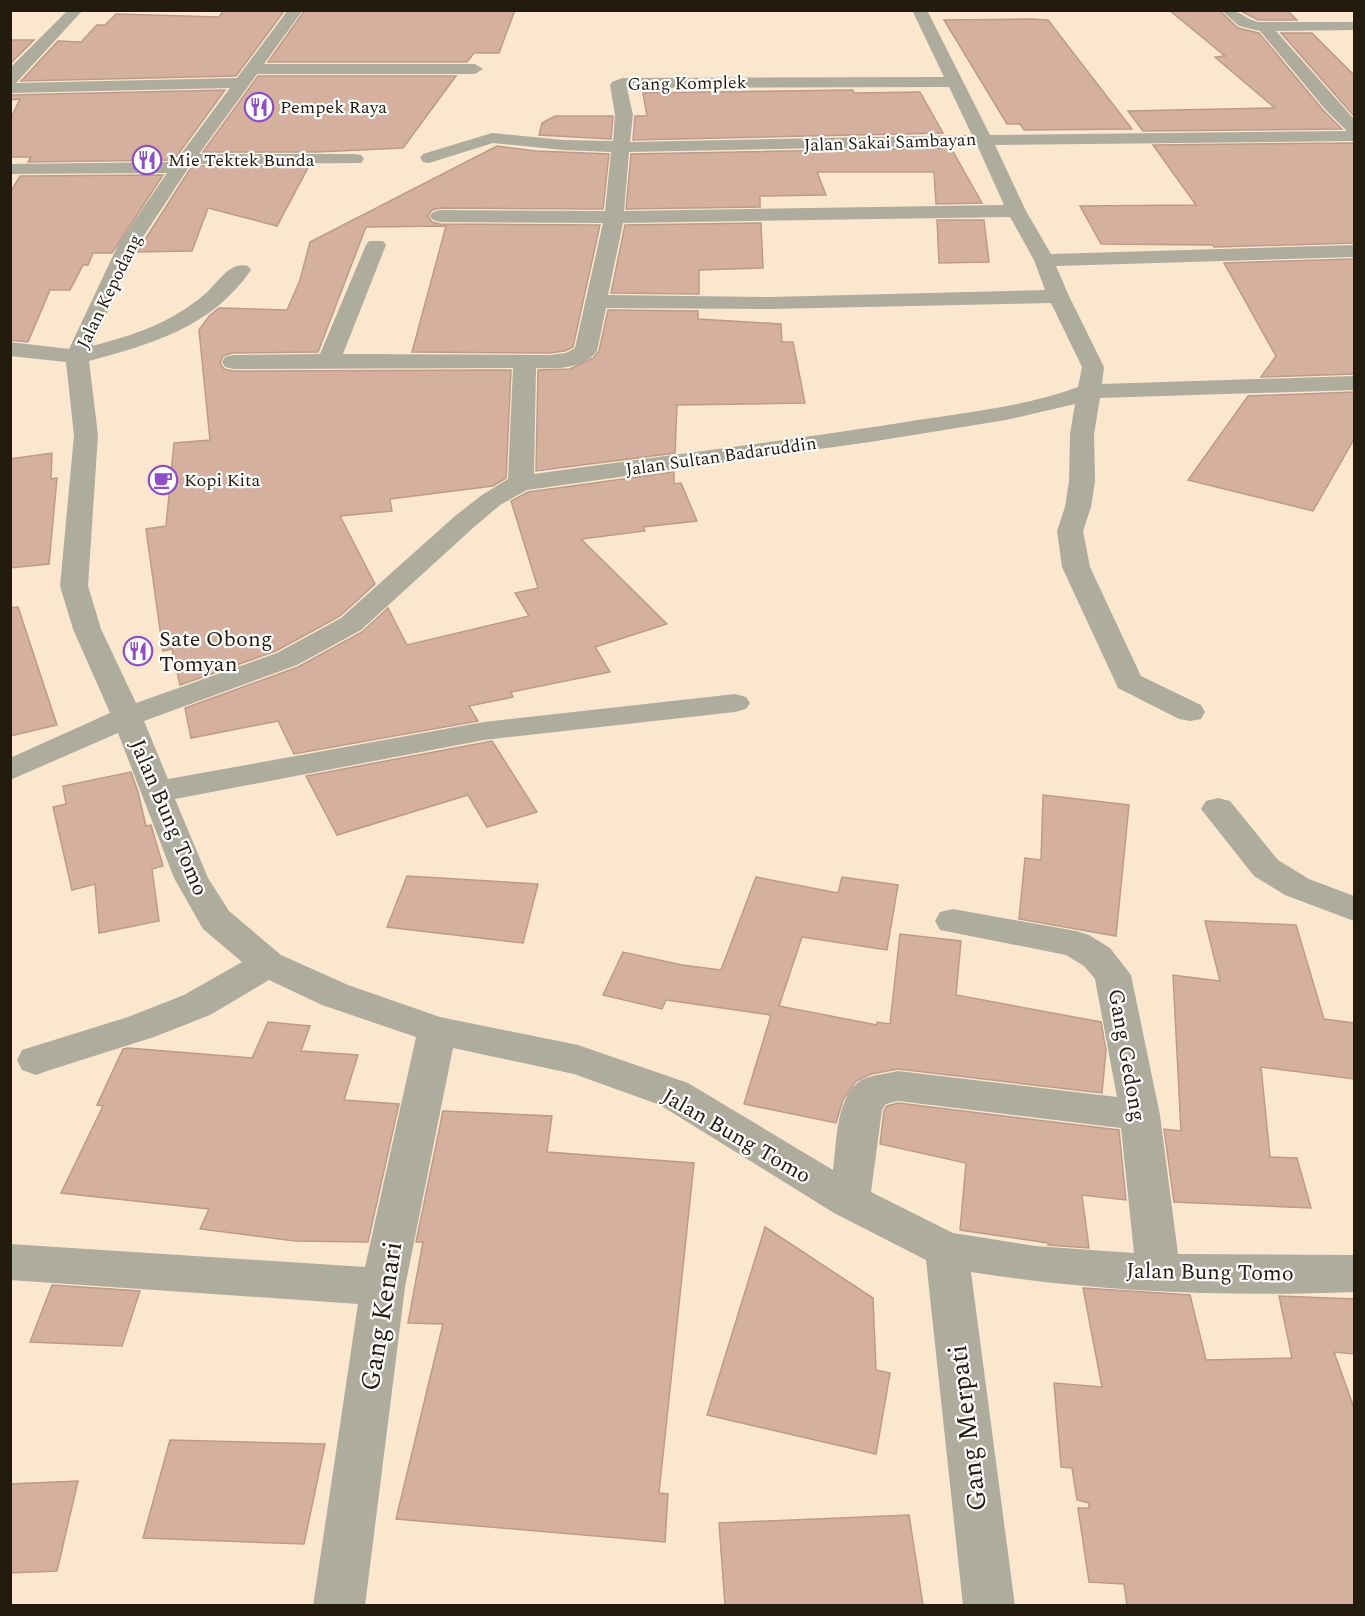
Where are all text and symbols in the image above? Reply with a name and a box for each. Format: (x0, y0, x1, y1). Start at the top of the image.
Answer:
street label: Gang Komplek (627, 69, 747, 98)
restaurant icon: Pempek Raya (243, 91, 275, 123)
place label: Pempek Raya (280, 94, 387, 121)
street label: Jalan Sakai Sambayan (803, 126, 977, 159)
restaurant icon: Mie Tektek Bunda (131, 144, 163, 176)
place label: Mie Tektek Bunda (168, 147, 315, 174)
street label: Jalan Kepodang (70, 229, 149, 353)
street label: Jalan Sultan Badaruddin (624, 430, 818, 483)
cafe icon: Kopi Kita (147, 464, 179, 496)
place label: Kopi Kita (184, 467, 260, 494)
place label: Sate Obong Tomyan (159, 623, 273, 681)
restaurant icon: Sate Obong Tomyan (122, 635, 154, 667)
street label: Jalan Bung Tomo (121, 734, 217, 901)
street label: Gang Gedong (1099, 986, 1154, 1124)
street label: Jalan Bung Tomo (655, 1080, 817, 1192)
street label: Gang Kenari (349, 1238, 415, 1394)
street label: Jalan Bung Tomo (1126, 1255, 1294, 1290)
street label: Gang Merpati (937, 1342, 999, 1513)

